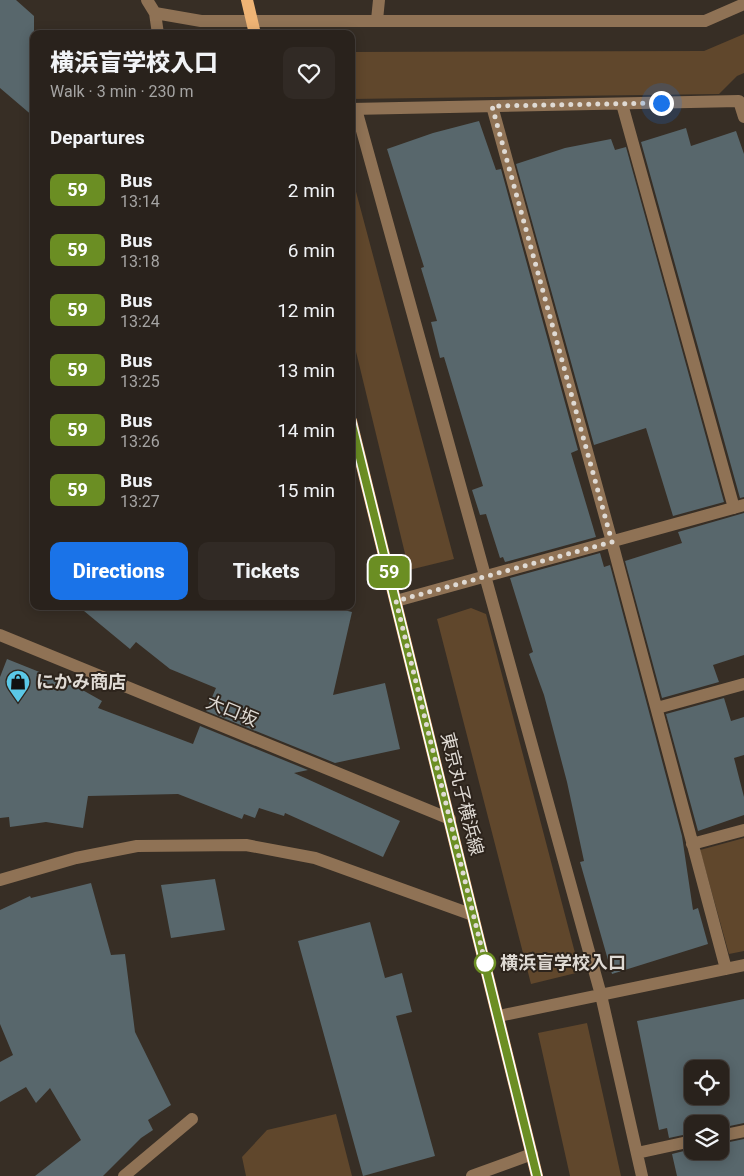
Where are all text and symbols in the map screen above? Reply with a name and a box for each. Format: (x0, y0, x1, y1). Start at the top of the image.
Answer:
button: heart (283, 47, 335, 99)
text: 横浜盲学校入口 (50, 49, 218, 77)
text: Walk · 3 min · 230 m (50, 82, 194, 101)
your location (649, 91, 674, 116)
text: Departures (50, 126, 145, 149)
text: Bus (120, 169, 153, 192)
text: 59 (67, 179, 88, 200)
text: 2 min (288, 179, 335, 202)
text: 13:14 (120, 192, 160, 211)
text: Bus (120, 229, 153, 252)
text: 59 (67, 239, 88, 260)
text: 6 min (288, 239, 335, 262)
text: 13:18 (120, 252, 160, 271)
text: Bus (120, 289, 153, 312)
text: 59 (67, 299, 88, 320)
text: 12 min (277, 299, 335, 322)
text: 13:24 (120, 312, 160, 331)
text: Bus (120, 349, 153, 372)
text: 59 (67, 359, 88, 380)
text: 13 min (277, 359, 335, 382)
text: 13:25 (120, 372, 160, 391)
text: Bus (120, 409, 153, 432)
text: 59 (67, 419, 88, 440)
text: 14 min (277, 419, 335, 442)
text: 13:26 (120, 432, 160, 451)
text: Bus (120, 469, 153, 492)
text: 59 (67, 479, 88, 500)
text: 15 min (277, 479, 335, 502)
text: 13:27 (120, 492, 160, 511)
button: Directions (50, 542, 188, 600)
button: Tickets (198, 542, 335, 600)
line badge: 59 (366, 556, 412, 588)
text: 59 (379, 561, 399, 582)
shop icon: にかみ商店 (5, 669, 31, 703)
place label: にかみ商店 (36, 671, 126, 692)
street label: 大口坂 (203, 691, 261, 730)
street label: 東京丸子横浜線 (437, 730, 488, 858)
marker: 横浜盲学校入口 (474, 952, 496, 974)
place label: 横浜盲学校入口 (500, 952, 626, 973)
map controls (684, 1060, 729, 1160)
button: locate (684, 1060, 729, 1105)
button: layers (684, 1115, 729, 1160)

